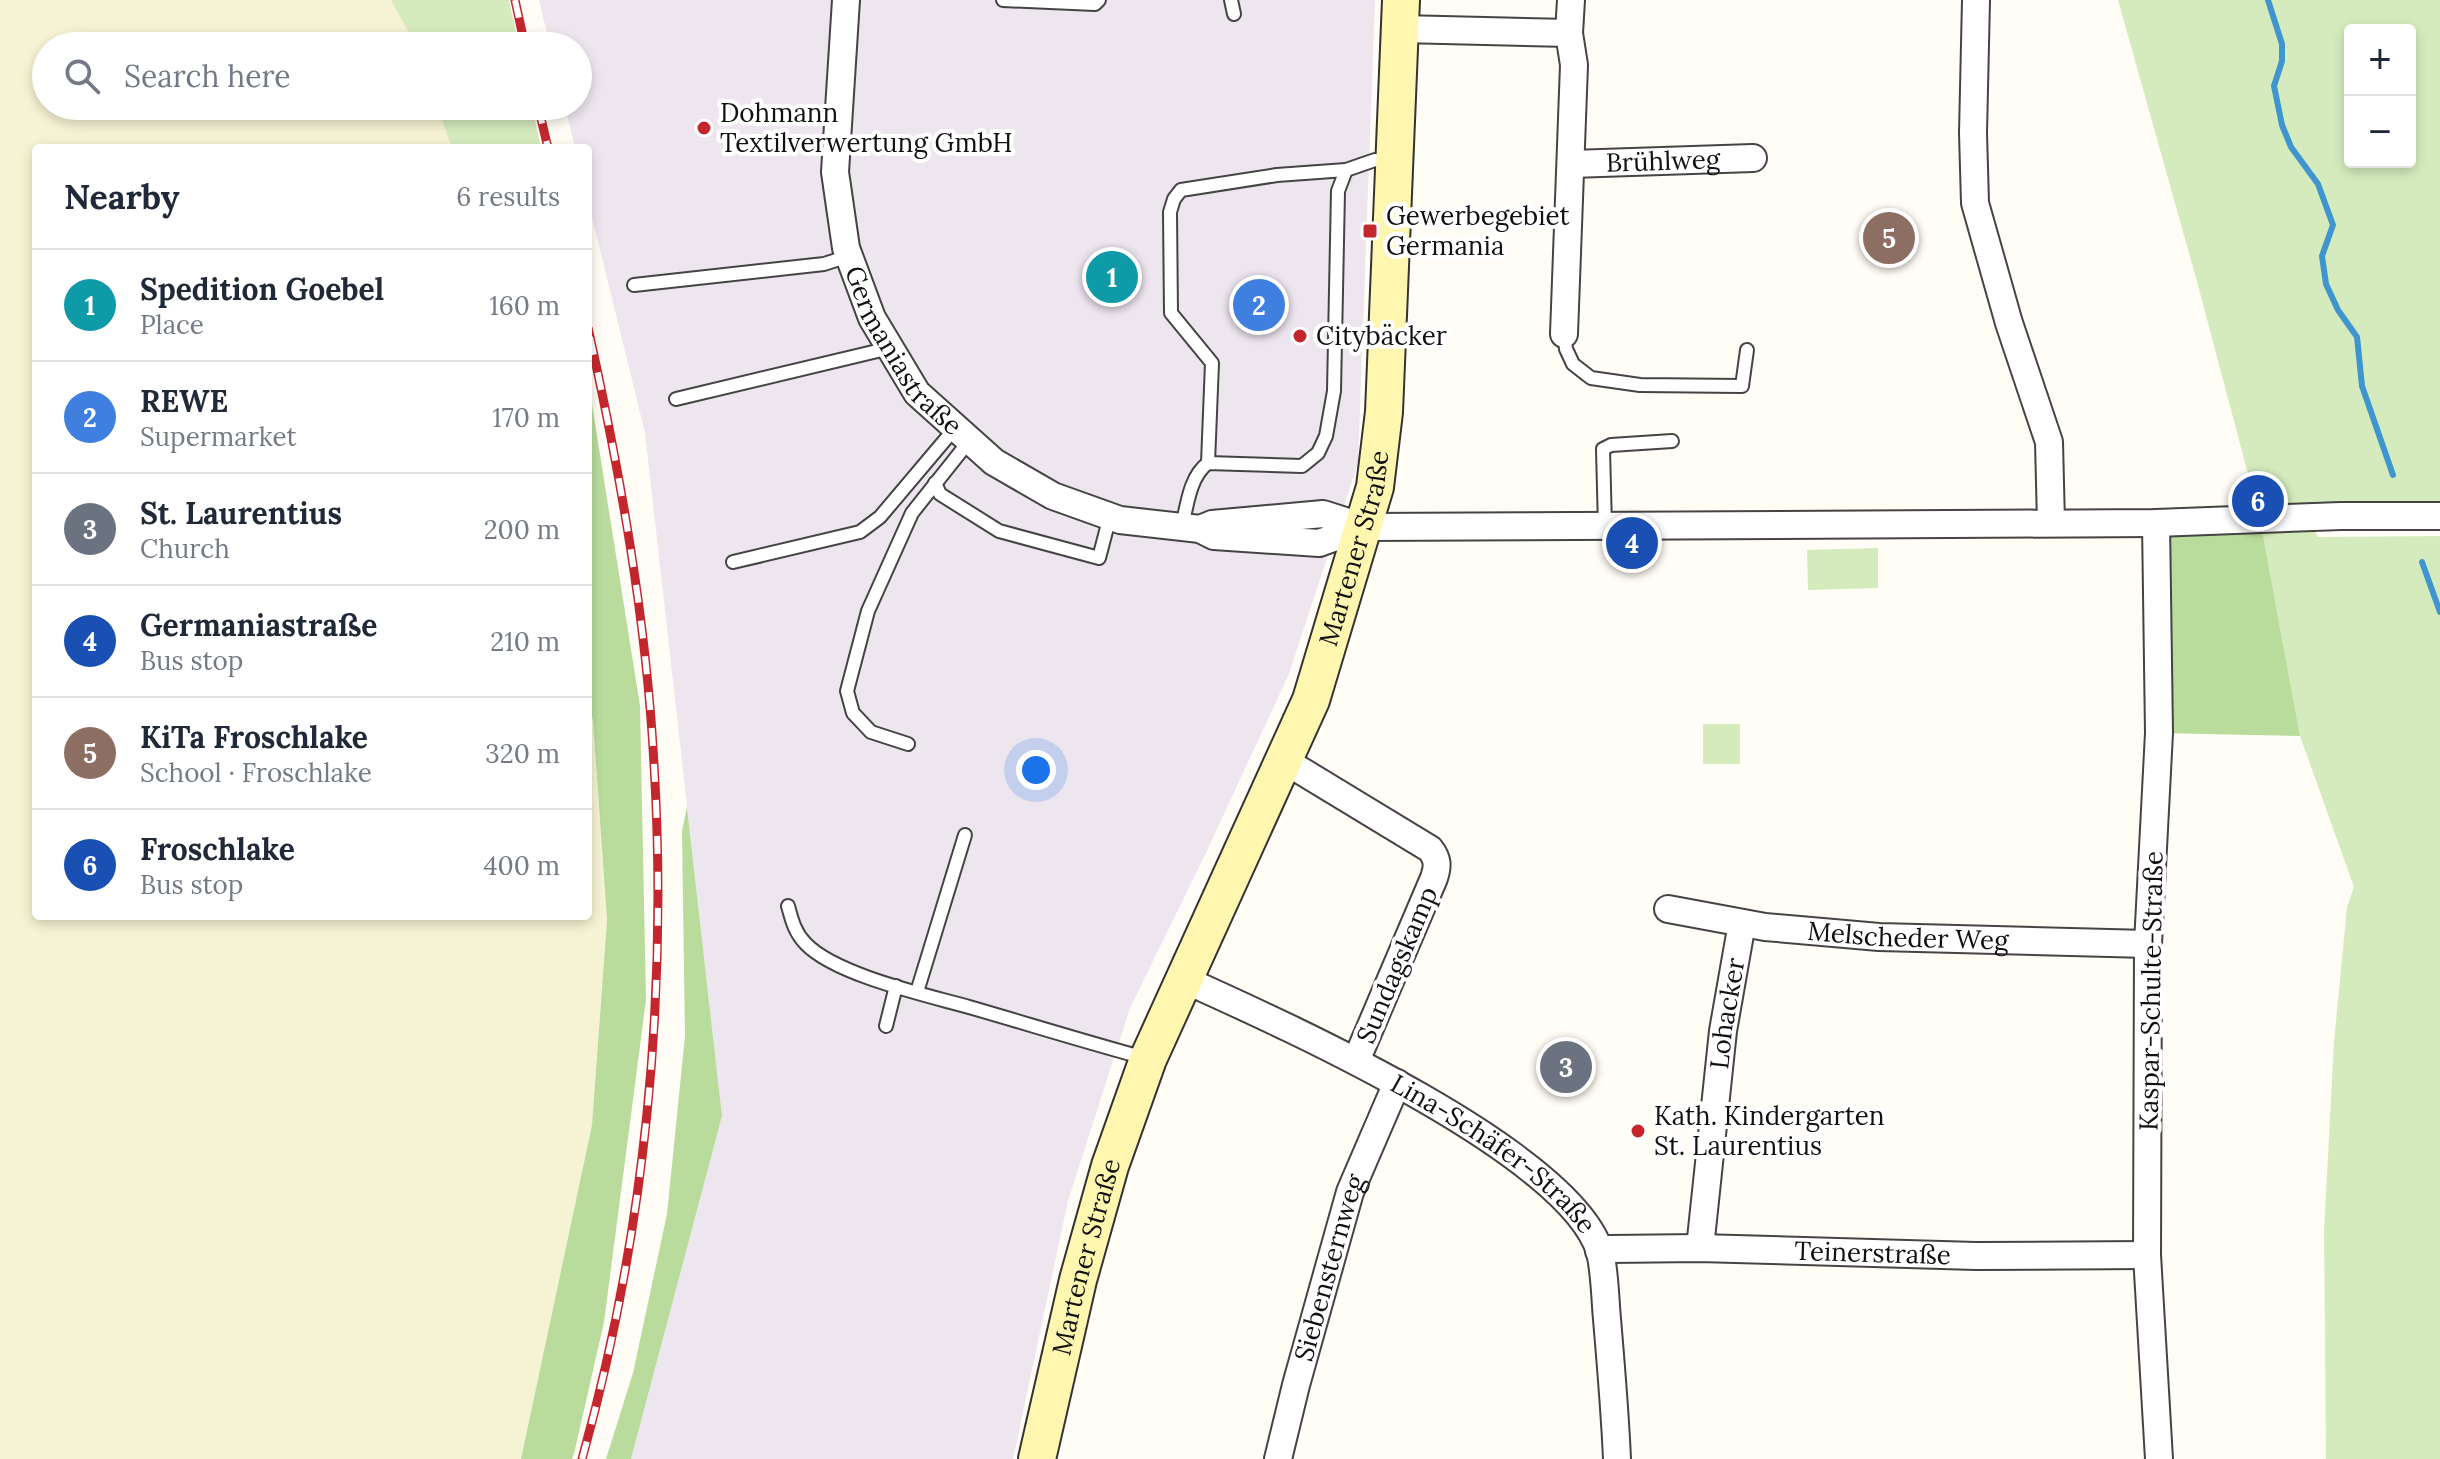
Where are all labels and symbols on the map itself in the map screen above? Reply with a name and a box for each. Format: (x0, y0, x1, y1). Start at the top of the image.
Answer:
place label: Dohmann Textilverwertung GmbH (720, 96, 1012, 159)
marker: Dohmann Textilverwertung GmbH (695, 119, 713, 137)
street label: Brühlweg (1605, 142, 1721, 179)
place label: Gewerbegebiet Germania (1386, 199, 1570, 262)
pin: 5 (1863, 208, 1915, 268)
marker: Gewerbegebiet Germania (1361, 222, 1379, 240)
pin: 1 (1086, 247, 1138, 307)
street label: Germaniastraße (838, 261, 969, 442)
pin: 2 (1233, 275, 1285, 335)
place label: Citybäcker (1316, 319, 1448, 352)
marker: Citybäcker (1291, 327, 1309, 345)
street label: Martener Straße (1311, 449, 1395, 650)
pin: 6 (2232, 471, 2284, 531)
pin: 4 (1606, 513, 1658, 573)
your location (1016, 750, 1056, 790)
street label: Kaspar-Schulte-Straße (2132, 851, 2169, 1131)
street label: Sundagskamp (1349, 881, 1444, 1048)
street label: Melscheder Weg (1806, 914, 2010, 956)
street label: Lohacker (1702, 955, 1752, 1071)
pin: 3 (1540, 1037, 1592, 1097)
street label: Lina-Schäfer-Straße (1385, 1066, 1604, 1239)
place label: Kath. Kindergarten St. Laurentius (1654, 1099, 1885, 1162)
marker: Kath. Kindergarten St. Laurentius (1629, 1122, 1647, 1140)
street label: Martener Straße (1044, 1155, 1127, 1358)
street label: Siebensternweg (1286, 1168, 1372, 1365)
street label: Teinerstraße (1794, 1234, 1951, 1271)

